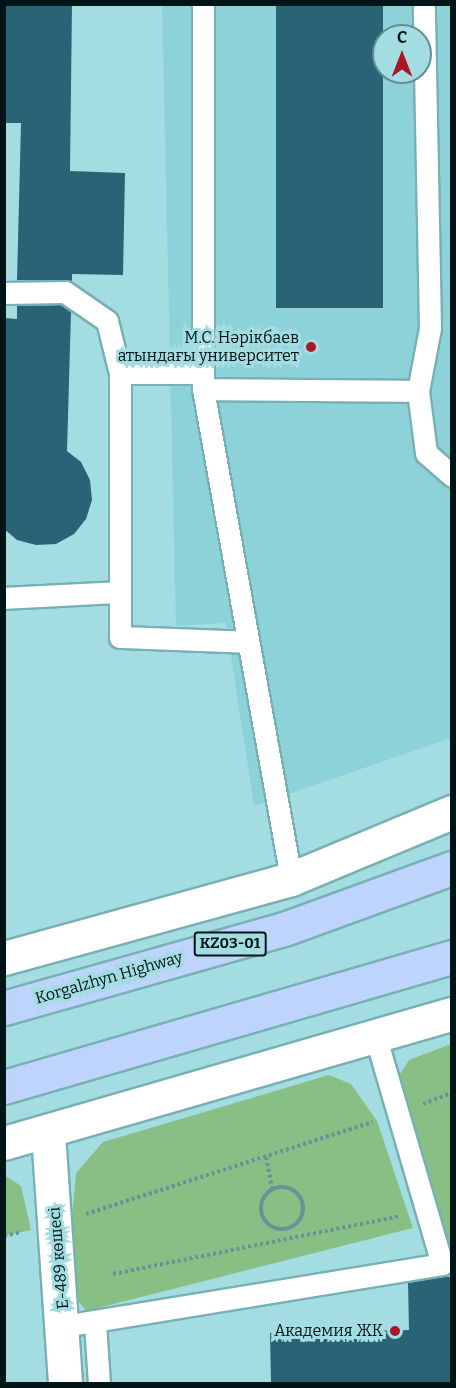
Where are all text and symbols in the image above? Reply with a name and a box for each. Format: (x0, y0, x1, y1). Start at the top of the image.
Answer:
north arrow (372, 24, 432, 84)
text: С (397, 28, 407, 47)
place label: М.С. Нәрікбаев атындағы университет (118, 328, 299, 366)
marker: М.С. Нәрікбаев атындағы университет (304, 340, 318, 354)
road number: KZ03-01 (192, 932, 268, 956)
street label: Korgalzhyn Highway (33, 948, 185, 1008)
street label: Е-489 көшесі (45, 1206, 73, 1310)
place label: Академия ЖК (274, 1321, 383, 1341)
marker: Академия ЖК (388, 1324, 402, 1338)

